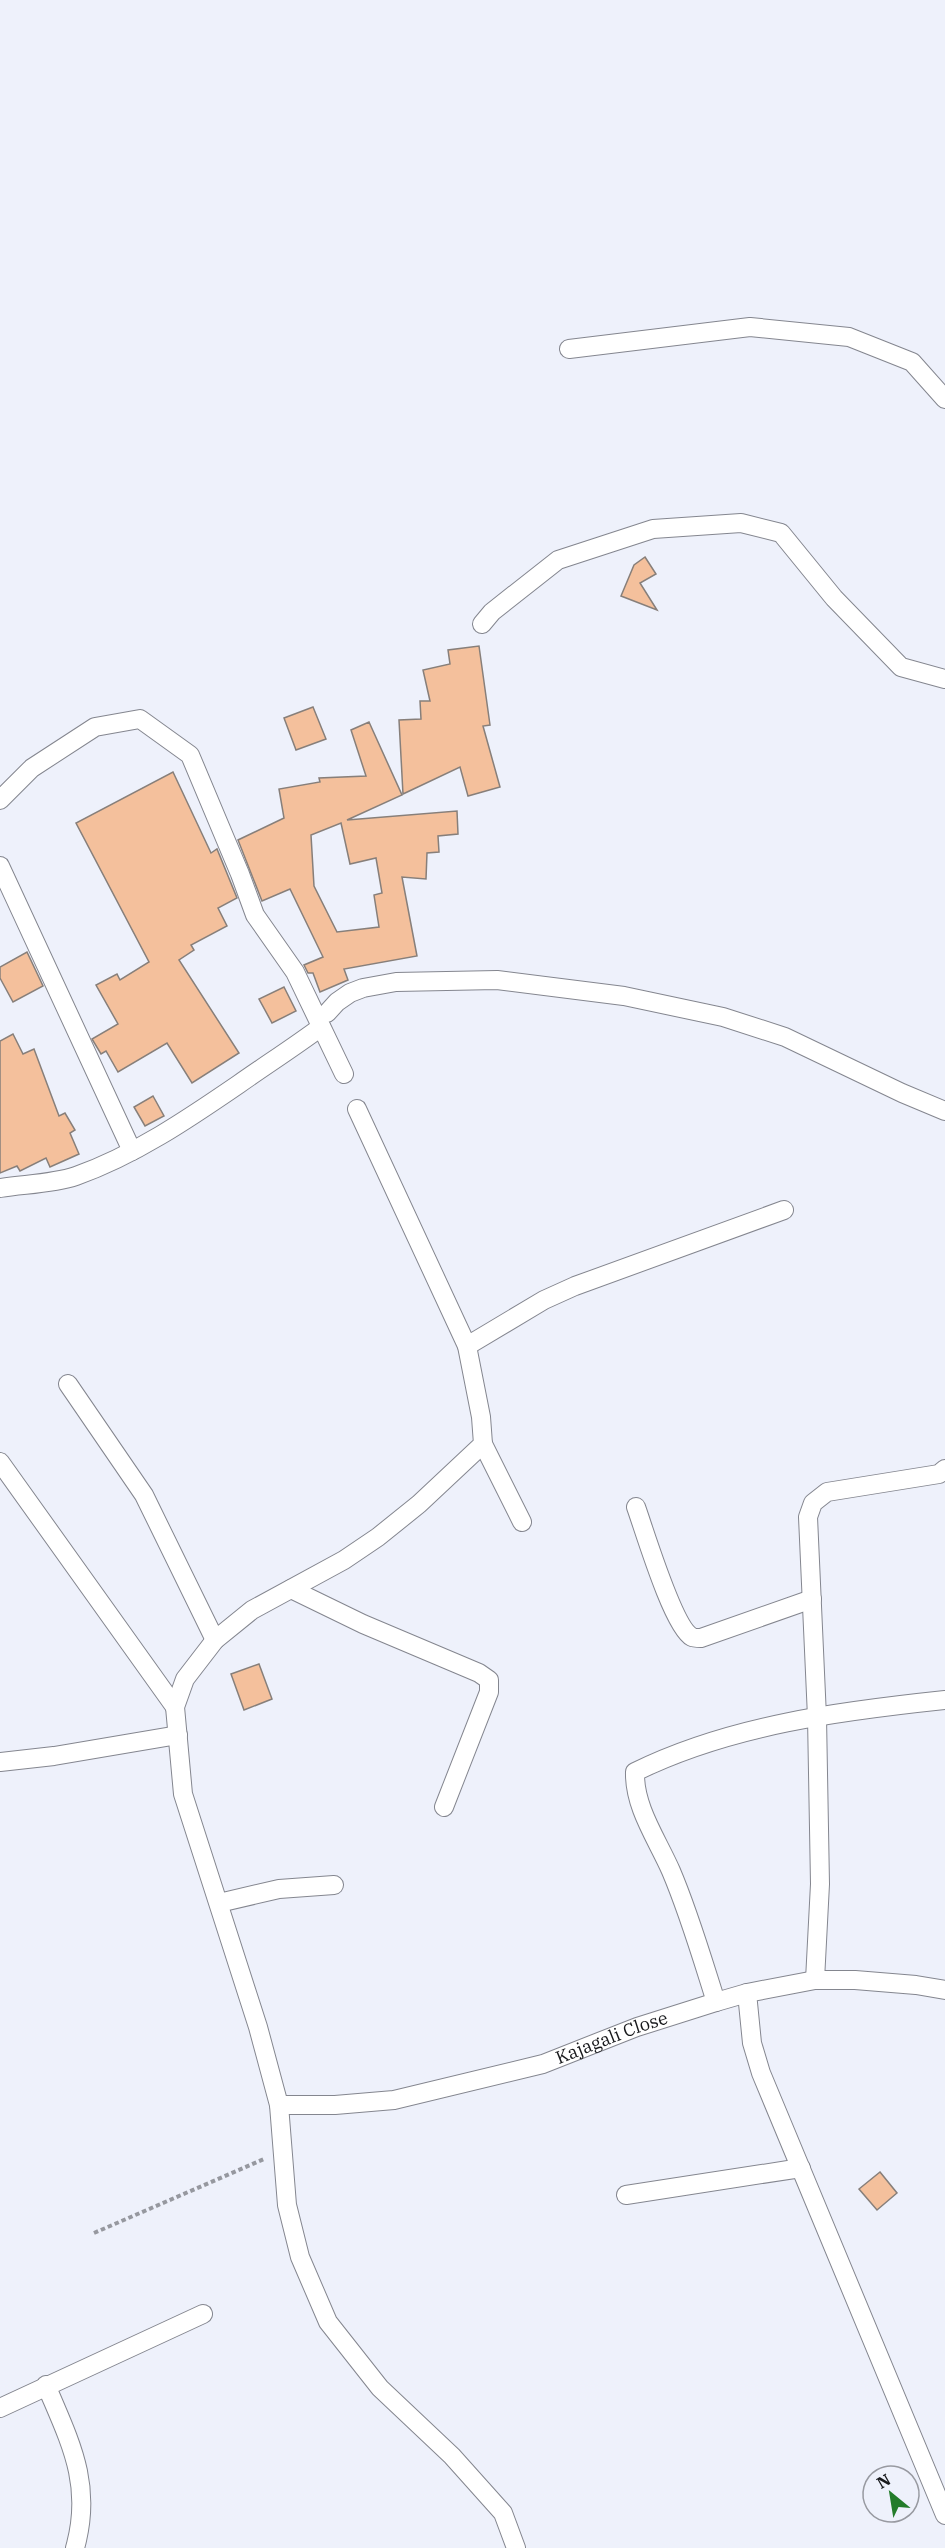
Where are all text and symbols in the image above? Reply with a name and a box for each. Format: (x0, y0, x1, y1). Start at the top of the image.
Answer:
street label: Kajagali Close (552, 2006, 670, 2069)
north arrow (861, 2464, 921, 2524)
text: N (873, 2469, 894, 2493)

